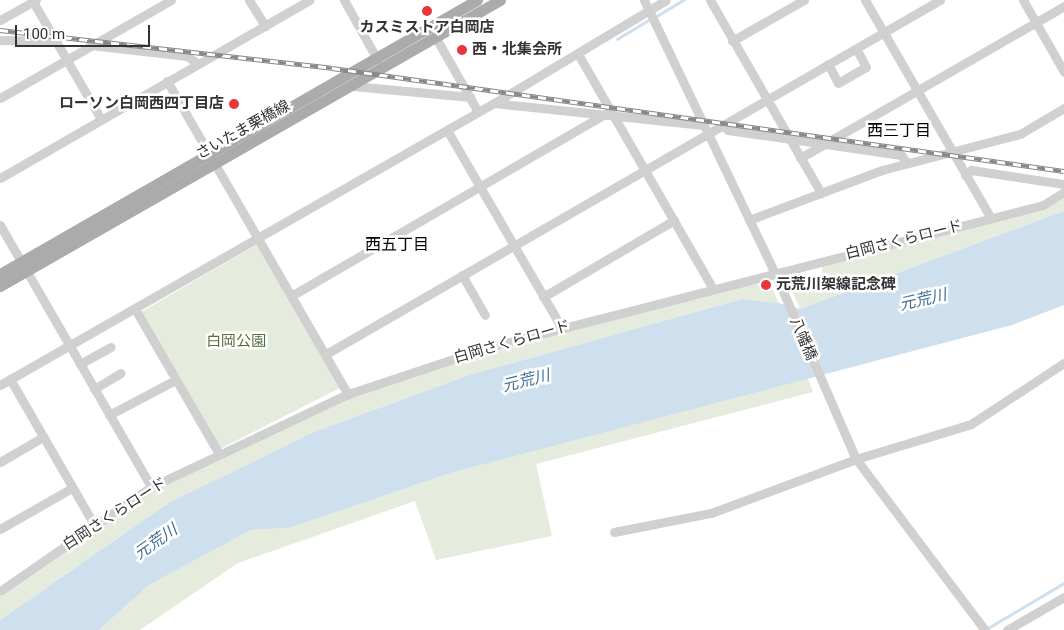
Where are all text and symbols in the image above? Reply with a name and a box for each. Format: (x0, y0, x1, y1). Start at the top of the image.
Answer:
marker: カスミストア白岡店 (421, 5, 433, 17)
scale bar (18, 15, 152, 47)
place label: カスミストア白岡店 (360, 19, 494, 37)
text: 100 m (23, 25, 65, 43)
place label: 西・北集会所 (472, 41, 562, 59)
marker: 西・北集会所 (456, 44, 468, 56)
place label: ローソン白岡西四丁目店 (59, 95, 224, 113)
street label: さいたま栗橋線 (193, 97, 293, 163)
marker: ローソン白岡西四丁目店 (228, 98, 240, 110)
district label: 西三丁目 (867, 121, 931, 141)
street label: 白岡さくらロード (844, 217, 964, 263)
district label: 西五丁目 (365, 235, 429, 255)
place label: 元荒川架線記念碑 (776, 276, 896, 294)
marker: 元荒川架線記念碑 (760, 279, 772, 291)
water label: 元荒川 (897, 285, 949, 315)
street label: 八幡橋 (786, 315, 820, 363)
street label: 白岡さくらロード (452, 317, 572, 367)
park label: 白岡公園 (206, 333, 266, 351)
water label: 元荒川 (500, 366, 552, 396)
street label: 白岡さくらロード (60, 474, 170, 554)
water label: 元荒川 (131, 520, 181, 564)

